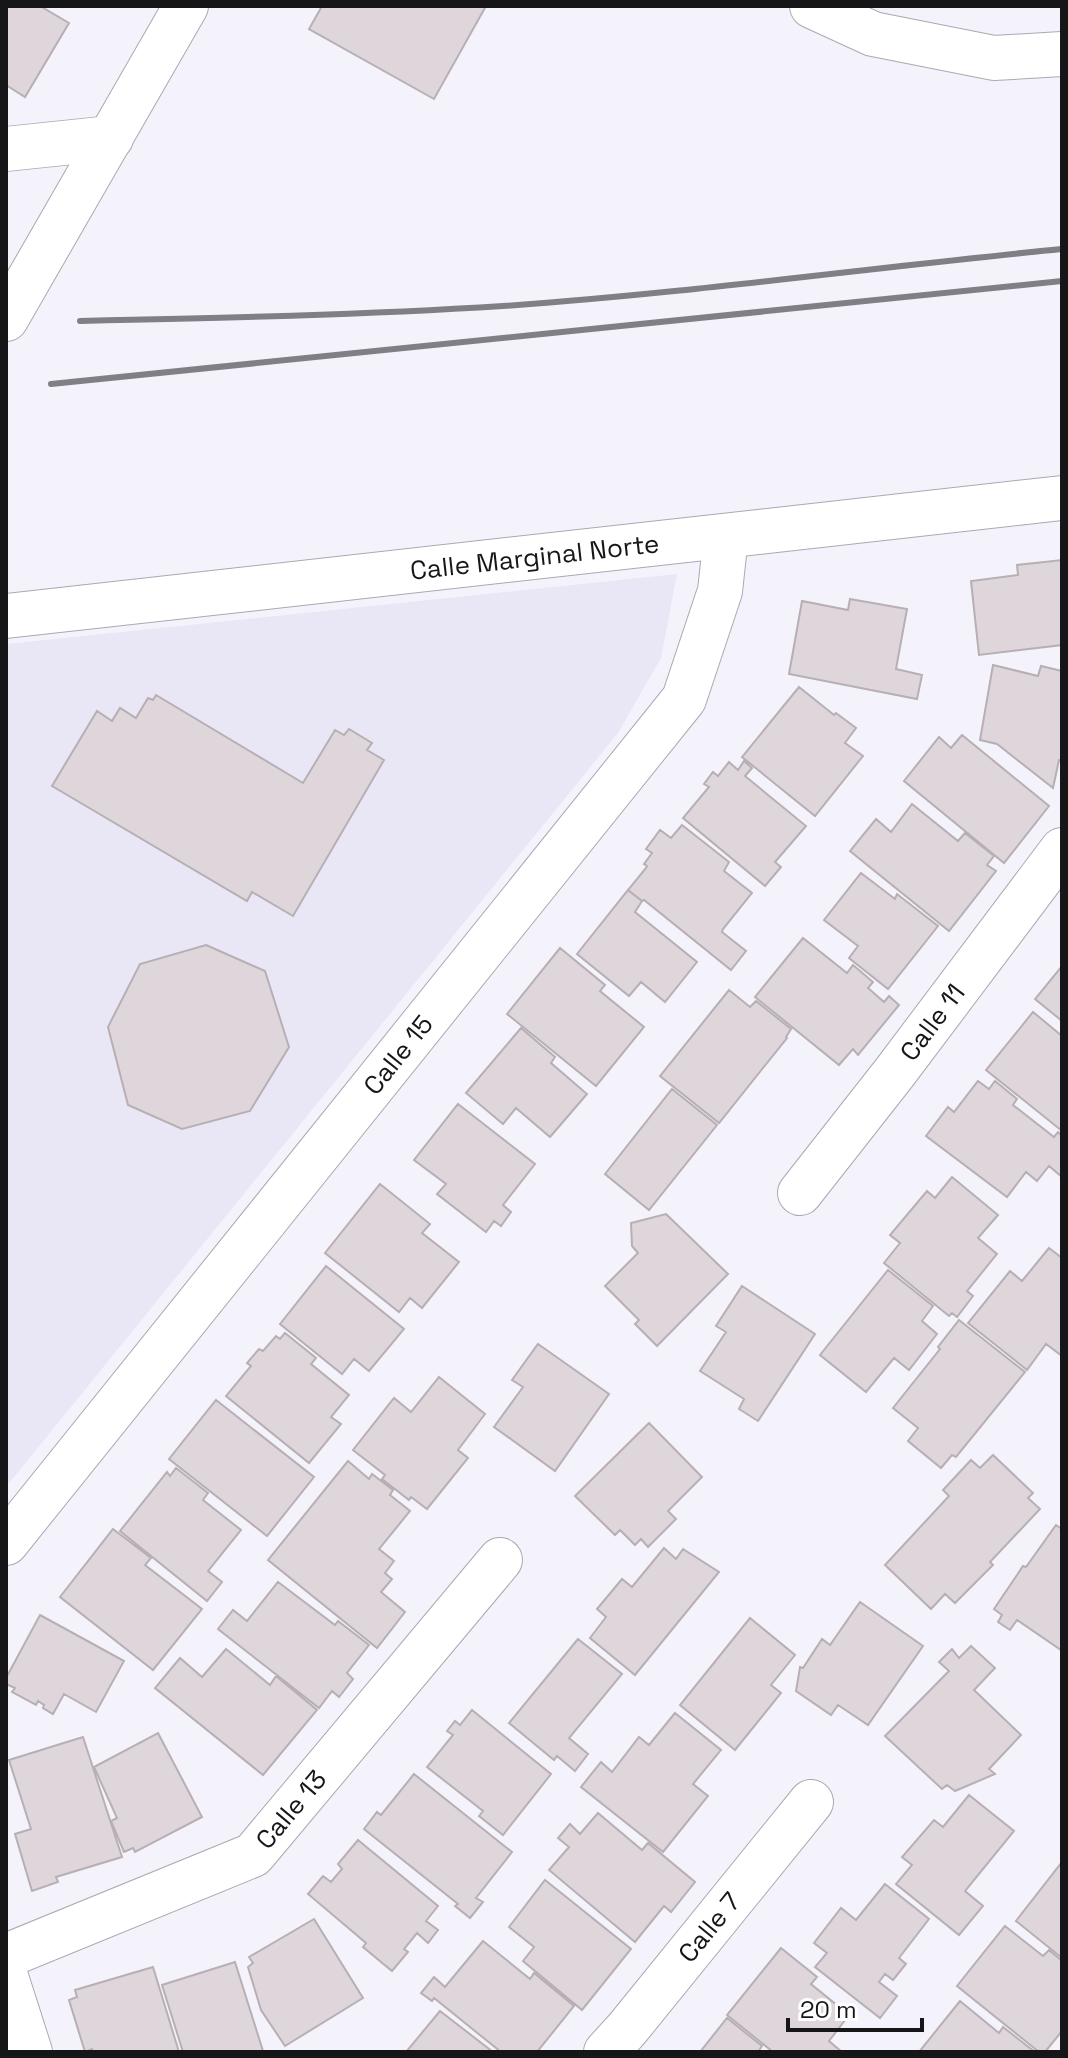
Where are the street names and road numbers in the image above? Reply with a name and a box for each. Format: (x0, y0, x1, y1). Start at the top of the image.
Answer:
street label: Calle Marginal Norte (408, 526, 661, 588)
street label: Calle 11 (892, 977, 972, 1068)
street label: Calle 15 (356, 1008, 440, 1102)
street label: Calle 13 (248, 1763, 334, 1856)
street label: Calle 7 (671, 1885, 748, 1970)

